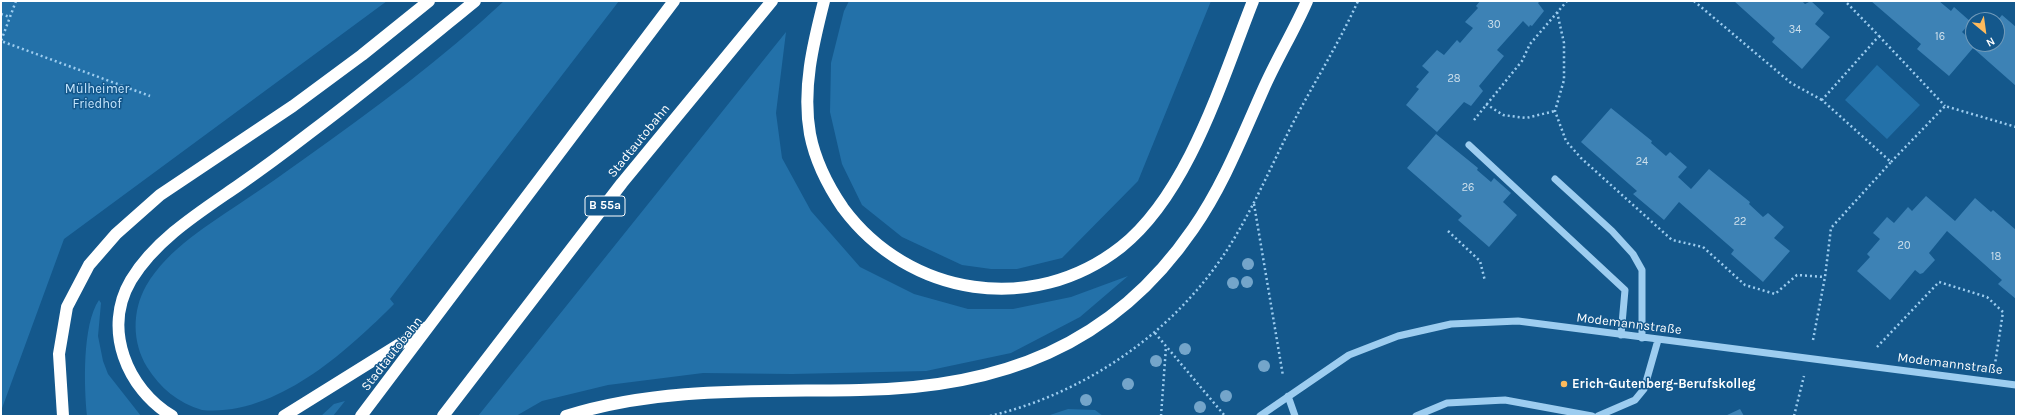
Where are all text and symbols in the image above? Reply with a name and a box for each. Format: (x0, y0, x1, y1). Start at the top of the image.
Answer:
north arrow (1965, 12, 2005, 52)
house number: 30 (1487, 18, 1501, 32)
house number: 34 (1789, 23, 1801, 37)
house number: 16 (1935, 30, 1945, 44)
text: N (1984, 34, 1997, 50)
house number: 28 (1447, 72, 1461, 86)
park label: Mülheimer Friedhof (65, 81, 129, 112)
street label: Stadtautobahn (605, 101, 673, 181)
house number: 24 (1636, 155, 1648, 169)
house number: 26 (1462, 181, 1474, 195)
road number: B 55a (585, 196, 625, 216)
house number: 22 (1734, 215, 1746, 229)
house number: 20 (1898, 239, 1910, 253)
house number: 18 (1991, 250, 2001, 264)
street label: Modemannstraße (1576, 310, 1682, 338)
street label: Stadtautobahn (358, 314, 426, 394)
street label: Modemannstraße (1897, 350, 2003, 378)
place label: Erich-Gutenberg-Berufskolleg (1572, 376, 1756, 392)
marker: Erich-Gutenberg-Berufskolleg (1559, 379, 1569, 389)

